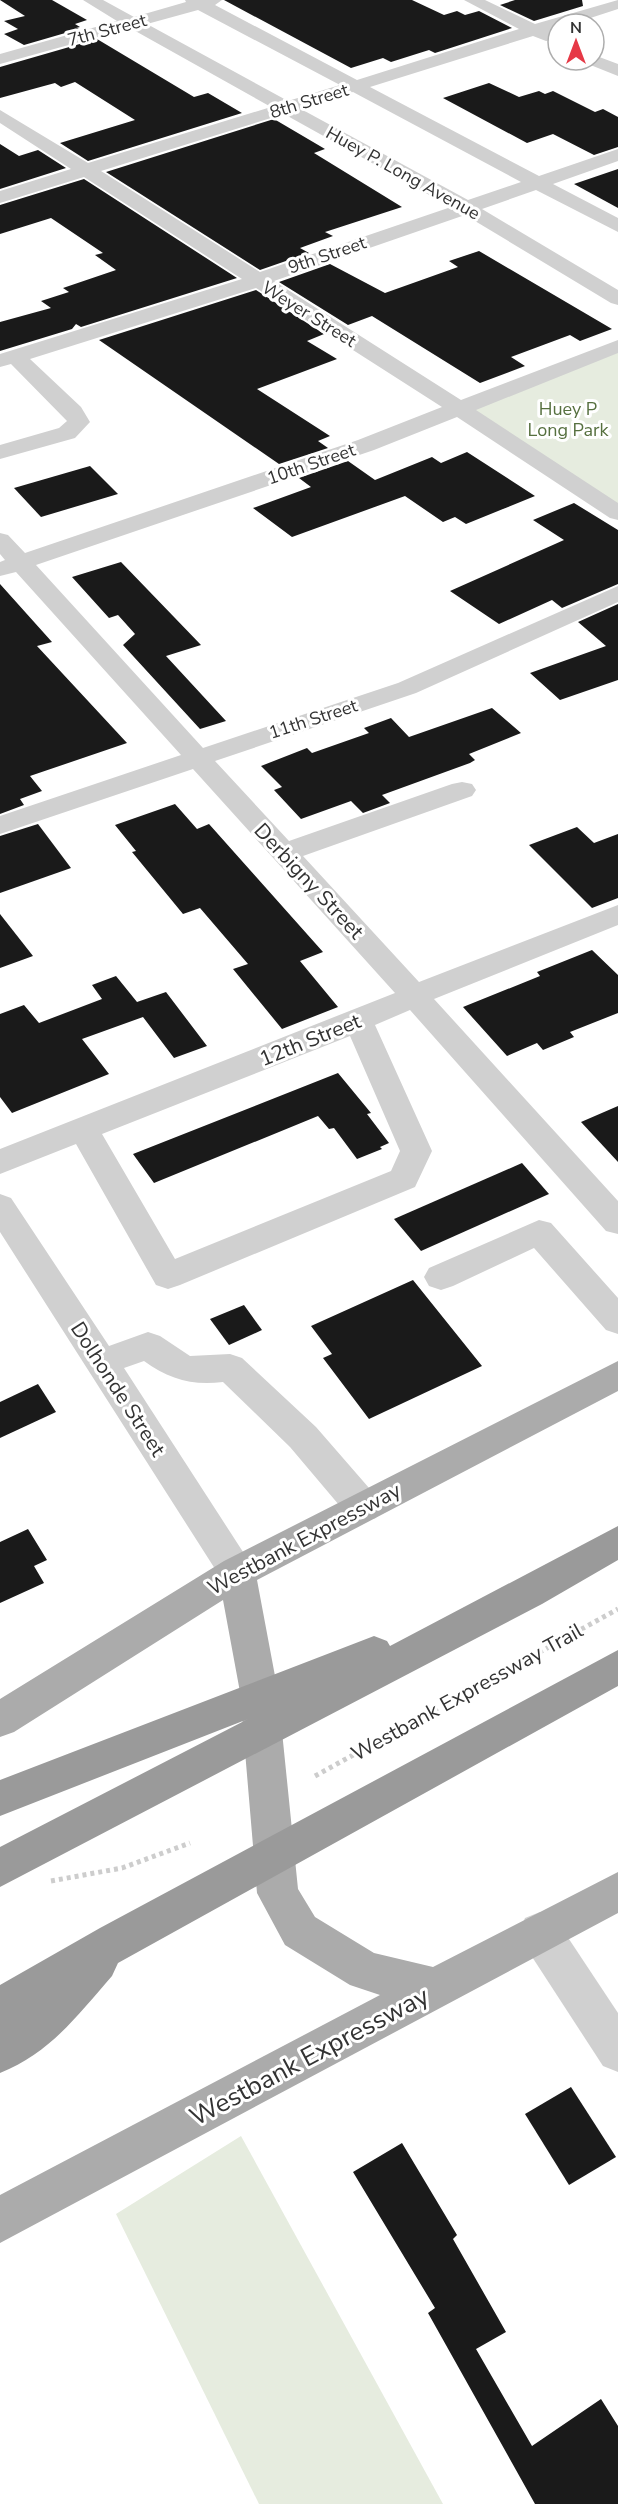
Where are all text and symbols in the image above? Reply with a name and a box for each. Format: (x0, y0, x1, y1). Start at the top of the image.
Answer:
street label: 7th Street (65, 8, 150, 52)
north arrow (546, 12, 606, 72)
text: N (570, 17, 582, 39)
street label: 8th Street (267, 77, 352, 124)
street label: Huey P. Long Avenue (322, 121, 484, 225)
street label: 9th Street (285, 230, 370, 280)
street label: Weyer Street (257, 275, 361, 353)
park label: Huey P Long Park (527, 397, 610, 442)
street label: 10th Street (264, 437, 359, 490)
street label: 11th Street (266, 693, 361, 745)
street label: Derbigny Street (248, 817, 370, 946)
street label: 12th Street (255, 1007, 366, 1073)
street label: Dolhonde Street (64, 1316, 172, 1462)
street label: Westbank Expressway (203, 1476, 406, 1602)
street label: Westbank Expressway Trail (346, 1616, 589, 1768)
street label: Westbank Expressway (184, 1978, 435, 2134)

